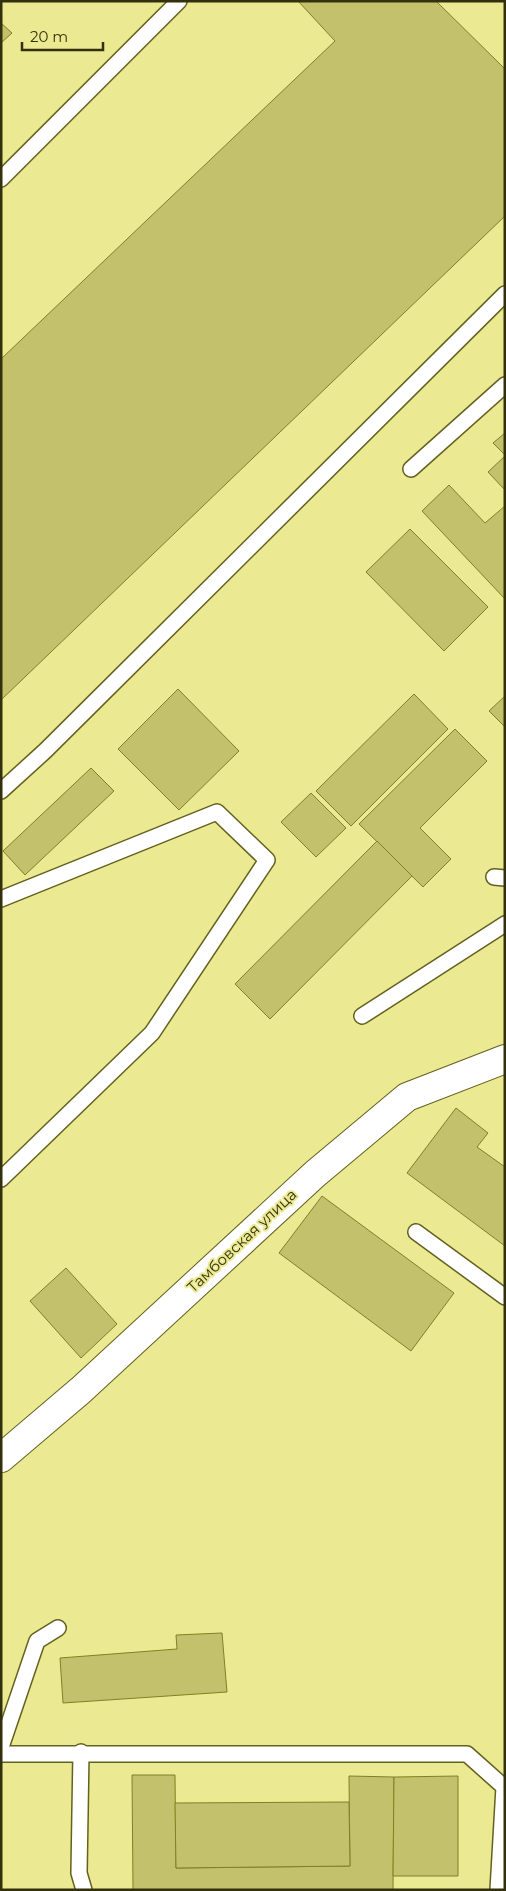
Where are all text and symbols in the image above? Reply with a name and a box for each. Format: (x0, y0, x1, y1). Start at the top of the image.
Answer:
scale bar (22, 20, 104, 52)
text: 20 m (30, 27, 68, 46)
street label: Тамбовская улица (183, 1185, 300, 1296)

